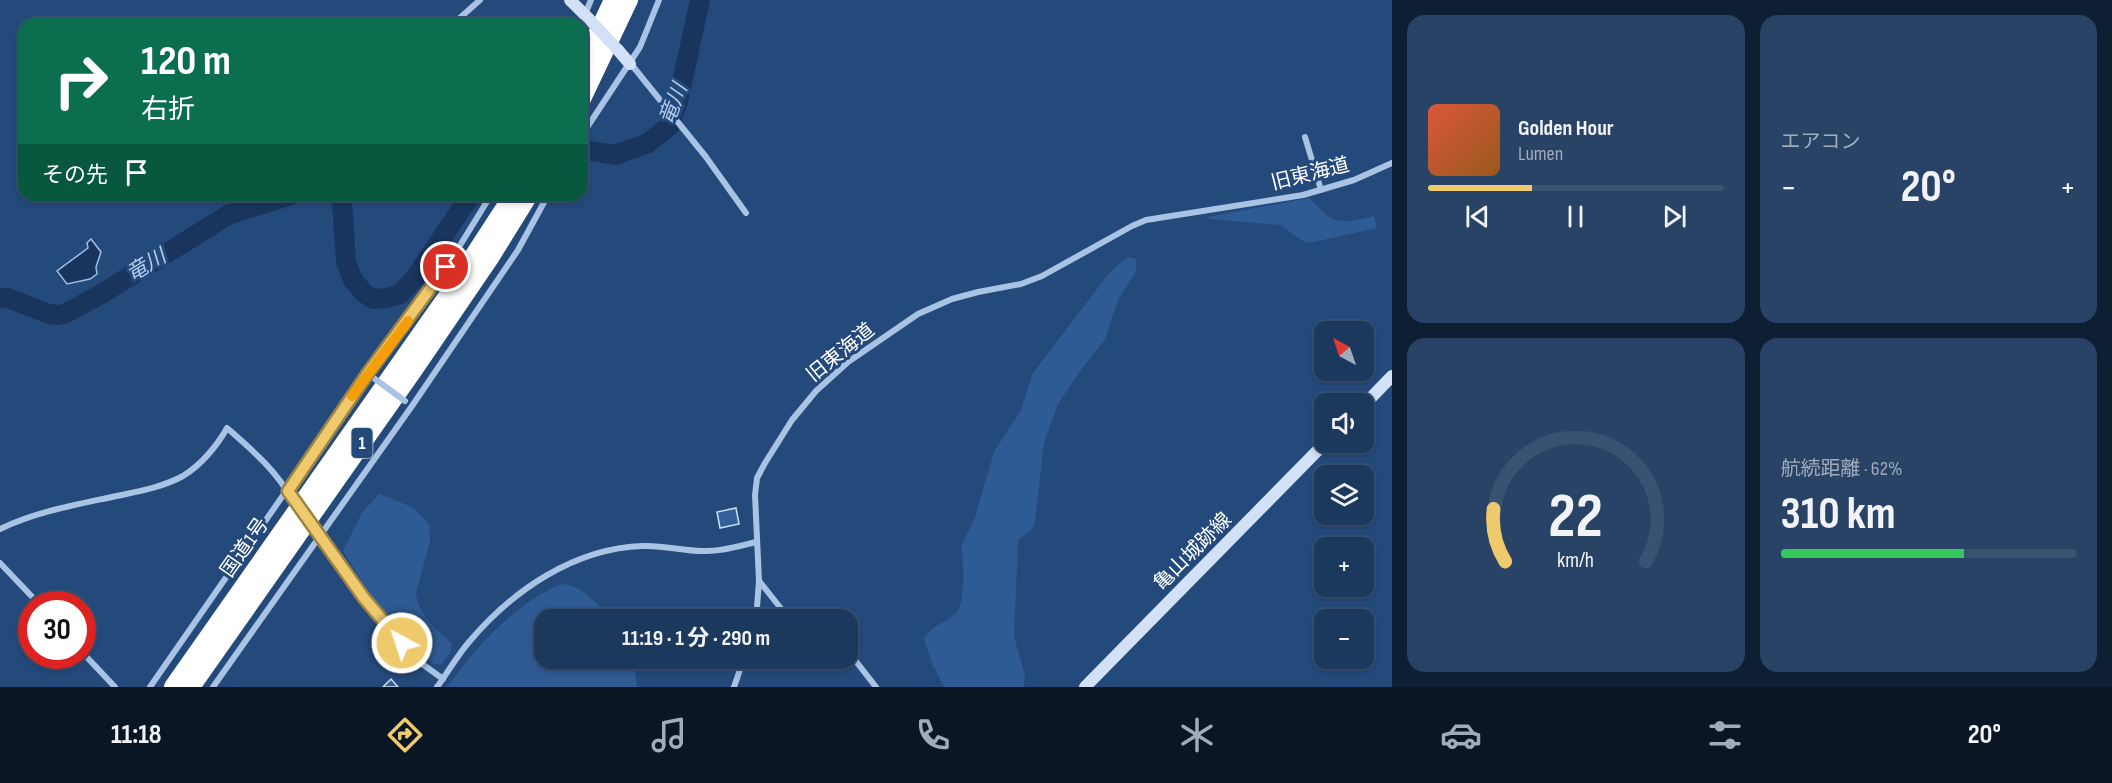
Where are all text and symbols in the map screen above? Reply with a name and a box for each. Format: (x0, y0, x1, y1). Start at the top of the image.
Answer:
text: 120 m (141, 36, 231, 87)
icon: right (42, 42, 120, 120)
water label: 竜川 (654, 78, 693, 128)
text: 右折 (141, 94, 195, 126)
text: Golden Hour (1518, 115, 1614, 142)
text: エアコン (1781, 130, 1861, 154)
text: Lumen (1518, 142, 1563, 166)
street label: 旧東海道 (1269, 153, 1352, 195)
icon: arrive (120, 156, 153, 189)
text: 20° (1901, 160, 1956, 215)
text: その先 (42, 162, 108, 189)
text: − (1781, 168, 1797, 208)
text: + (2060, 168, 2076, 208)
icon: previous (1461, 200, 1494, 233)
icon: pause (1559, 200, 1592, 233)
icon: next (1658, 200, 1691, 233)
pin (420, 241, 471, 292)
water label: 竜川 (122, 243, 172, 287)
icon: arrive (429, 250, 462, 283)
street label: 旧東海道 (802, 318, 879, 387)
north arrow (1314, 321, 1374, 381)
map controls (1314, 321, 1374, 669)
button: sound (1314, 393, 1374, 453)
road number: 1 (352, 428, 372, 458)
text: 航続距離 · 62% (1781, 457, 1903, 481)
button: layers (1314, 465, 1374, 525)
text: 22 (1548, 480, 1603, 555)
text: 310 km (1781, 487, 1896, 542)
street label: 亀山城跡線 (1149, 508, 1237, 596)
street label: 国道1号 (216, 513, 274, 582)
button: + (1314, 537, 1374, 597)
text: km/h (1557, 548, 1594, 573)
speed limit sign: 30 (18, 591, 96, 669)
button: − (1314, 609, 1374, 669)
position arrow (370, 611, 434, 675)
text: 11:19 · 1 分 · 290 m (622, 625, 770, 652)
icon: directions (384, 714, 426, 756)
icon: music (648, 714, 690, 756)
icon: phone (912, 714, 954, 756)
icon: climate (1176, 714, 1218, 756)
icon: car (1440, 714, 1482, 756)
icon: filters (1704, 714, 1746, 756)
text: 11:18 (111, 719, 162, 751)
text: 20° (1968, 719, 2001, 751)

